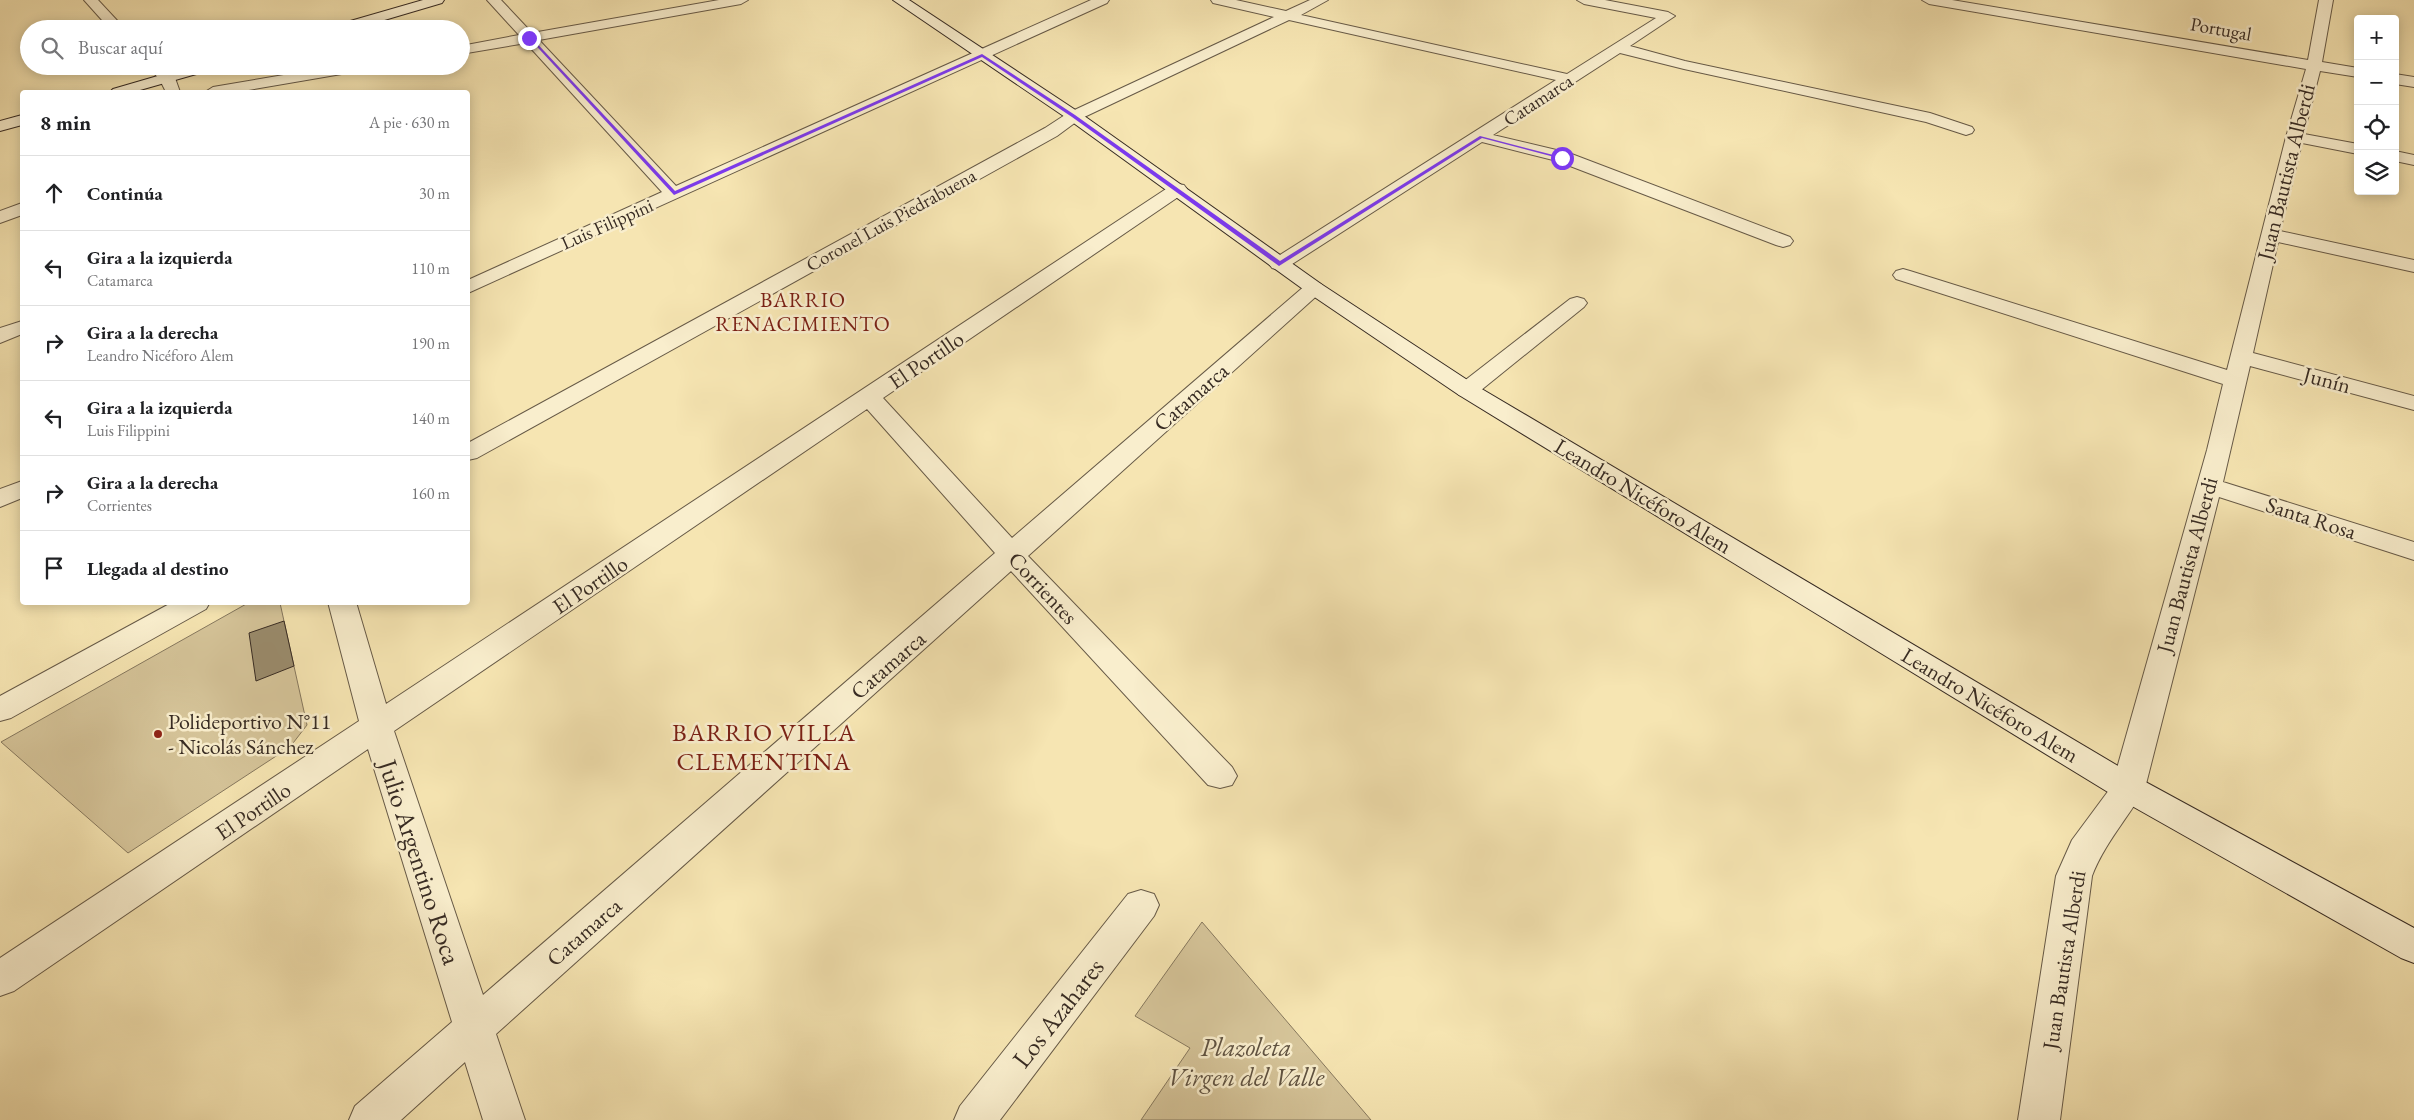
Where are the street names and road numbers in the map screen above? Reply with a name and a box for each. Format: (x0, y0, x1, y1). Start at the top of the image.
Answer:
street label: Portugal (2188, 11, 2254, 47)
street label: Catamarca (1498, 68, 1578, 132)
street label: Juan Bautista Alberdi (2250, 81, 2322, 265)
street label: Coronel Luis Piedrabuena (801, 163, 981, 277)
street label: Luis Filippini (557, 192, 657, 255)
street label: El Portillo (883, 324, 969, 396)
street label: Catamarca (1147, 356, 1235, 438)
street label: Junín (2298, 359, 2354, 400)
street label: Leandro Nicéforo Alem (1549, 432, 1737, 560)
street label: Juan Bautista Alberdi (2149, 474, 2224, 658)
street label: Santa Rosa (2262, 490, 2360, 546)
street label: Corrientes (1002, 545, 1084, 631)
street label: El Portillo (547, 549, 633, 621)
street label: Catamarca (844, 624, 932, 706)
street label: Leandro Nicéforo Alem (1896, 641, 2084, 769)
street label: Julio Argentino Roca (370, 753, 469, 969)
street label: El Portillo (210, 775, 296, 847)
street label: Juan Bautista Alberdi (2035, 868, 2092, 1054)
street label: Catamarca (540, 891, 628, 973)
street label: Los Azahares (1004, 951, 1112, 1075)

